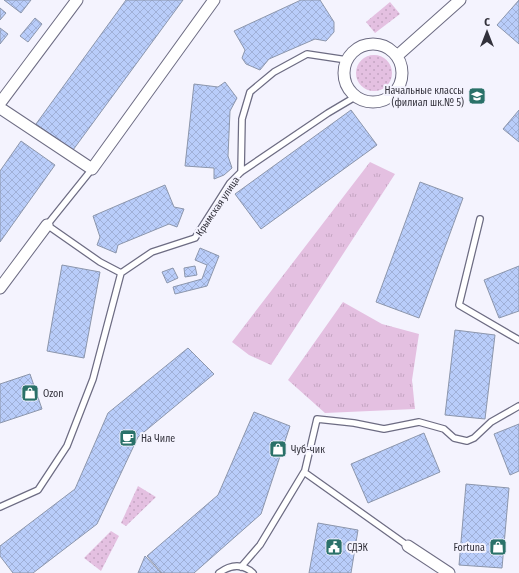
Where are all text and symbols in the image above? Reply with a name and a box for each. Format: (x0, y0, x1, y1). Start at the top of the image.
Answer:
north arrow (467, 12, 507, 52)
text: С (484, 16, 490, 29)
place label: Начальные классы (филиал шк.№ 5) (384, 85, 464, 109)
school or university icon: Начальные классы (филиал шк.№ 5) (467, 86, 487, 106)
street label: Крымская улица (193, 174, 242, 239)
shop icon: Ozon (20, 383, 40, 403)
place label: Ozon (43, 388, 64, 400)
cafe icon: На Чиле (118, 428, 138, 448)
place label: На Чиле (141, 433, 175, 445)
shop icon: Чуб-чик (268, 439, 288, 459)
place label: Чуб-чик (291, 444, 325, 456)
public building icon: СДЭК (324, 537, 344, 557)
shop icon: Fortuna (488, 537, 508, 557)
place label: СДЭК (347, 542, 368, 554)
place label: Fortuna (454, 542, 485, 554)

